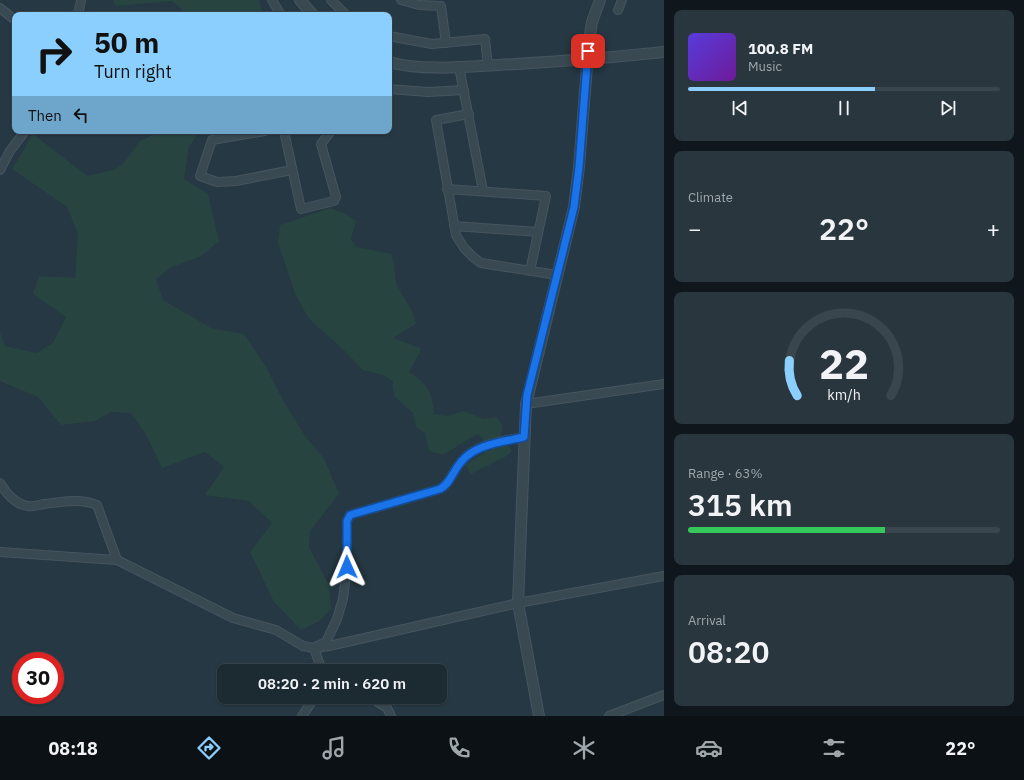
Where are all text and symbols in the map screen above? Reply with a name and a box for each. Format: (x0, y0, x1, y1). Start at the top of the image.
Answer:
text: 50 m (94, 24, 159, 61)
icon: right (28, 28, 80, 80)
pin (571, 34, 605, 68)
text: 100.8 FM (748, 39, 813, 58)
icon: arrive (577, 40, 599, 62)
text: Music (748, 58, 782, 75)
text: Turn right (94, 60, 172, 83)
icon: previous (729, 97, 751, 119)
icon: pause (833, 97, 855, 119)
icon: next (937, 97, 959, 119)
icon: left (70, 104, 92, 126)
text: Then (28, 106, 62, 125)
text: Climate (688, 189, 733, 206)
text: 22° (819, 209, 869, 248)
text: − (688, 214, 701, 243)
text: + (987, 214, 1000, 243)
text: 22 (819, 336, 869, 390)
text: km/h (827, 385, 861, 404)
text: Range · 63% (688, 465, 762, 482)
text: 315 km (688, 485, 793, 524)
position arrow (326, 546, 368, 588)
text: Arrival (688, 612, 726, 629)
text: 08:20 (688, 632, 770, 671)
speed limit sign: 30 (12, 652, 64, 704)
text: 08:20 · 2 min · 620 m (258, 674, 406, 693)
icon: directions (195, 734, 223, 762)
icon: music (320, 734, 348, 762)
icon: phone (445, 734, 473, 762)
icon: climate (570, 734, 598, 762)
icon: car (695, 734, 723, 762)
icon: filters (820, 734, 848, 762)
text: 08:18 (49, 737, 98, 760)
text: 22° (945, 737, 975, 760)

